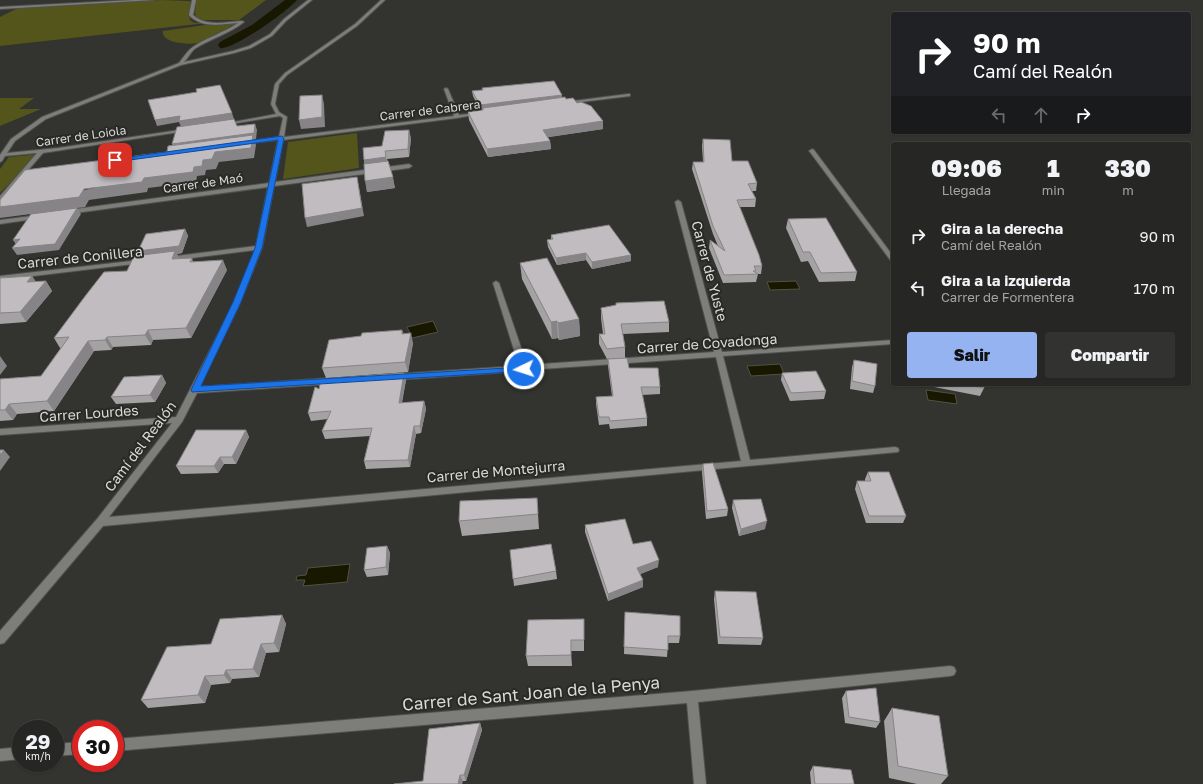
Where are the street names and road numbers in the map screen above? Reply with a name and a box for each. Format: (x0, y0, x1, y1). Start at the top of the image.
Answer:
street label: Carrer de Cabrera (379, 96, 481, 124)
street label: Carrer de Loiola (35, 122, 127, 150)
street label: Carrer de Maó (162, 170, 244, 196)
street label: Carrer de Yuste (688, 219, 732, 323)
street label: Carrer de Conillera (16, 242, 144, 272)
street label: Carrer de Covadonga (636, 330, 778, 356)
street label: Camí del Realón (101, 398, 179, 494)
street label: Carrer Lourdes (39, 401, 139, 425)
street label: Carrer de Montejurra (426, 456, 566, 486)
street label: Carrer de Sant Joan de la Penya (401, 671, 661, 715)

